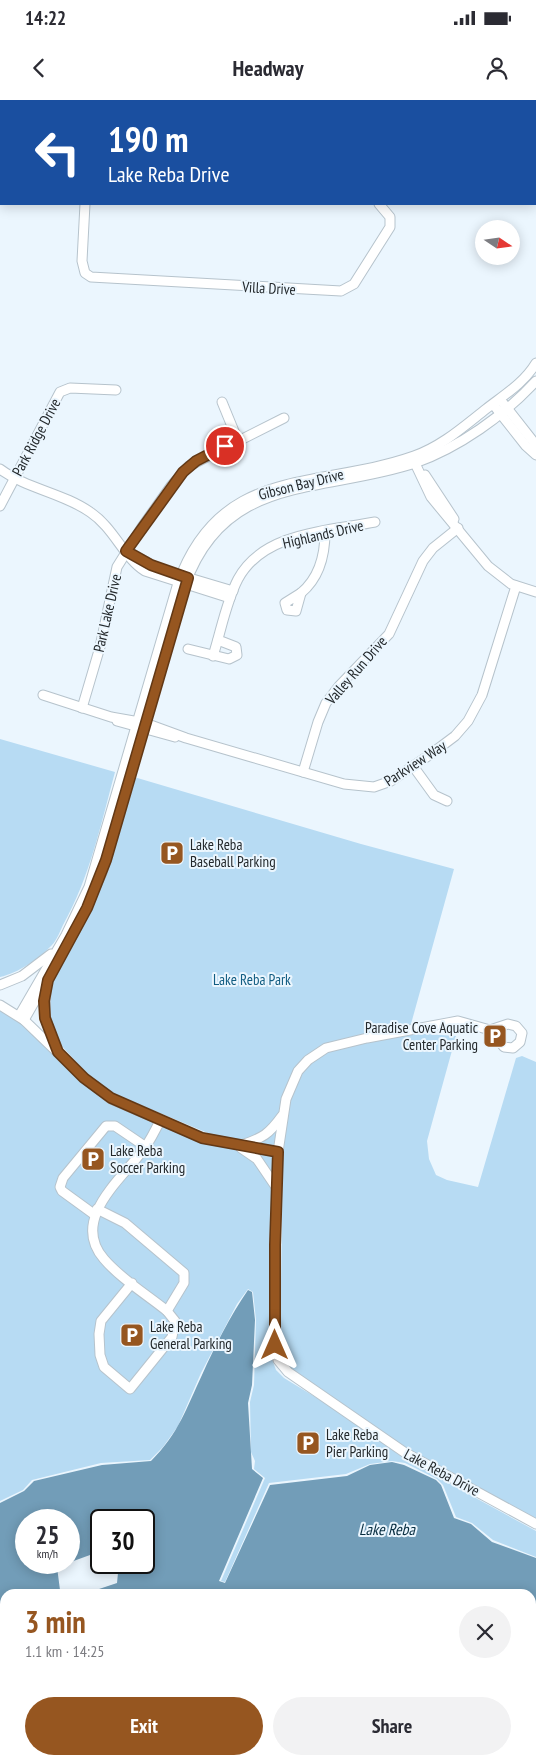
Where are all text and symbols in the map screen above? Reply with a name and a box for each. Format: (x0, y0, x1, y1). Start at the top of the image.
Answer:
text: 14:22 (25, 6, 66, 30)
icon: back (25, 54, 53, 82)
text: Headway (232, 54, 304, 82)
icon: person (483, 54, 511, 82)
text: 190 m (108, 116, 189, 162)
icon: left (25, 120, 90, 185)
text: Lake Reba Drive (108, 160, 229, 188)
north arrow (475, 220, 520, 265)
map controls (475, 220, 520, 265)
street label: Villa Drive (241, 277, 296, 299)
street label: Park Ridge Drive (8, 395, 64, 479)
pin (204, 425, 246, 467)
icon: arrive (211, 432, 239, 460)
street label: Gibson Bay Drive (256, 464, 346, 504)
street label: Highlands Drive (281, 515, 365, 553)
street label: Park Lake Drive (89, 572, 125, 654)
street label: Valley Run Drive (320, 632, 391, 709)
street label: Parkview Way (380, 736, 450, 790)
place label: Lake Reba Baseball Parking (190, 835, 276, 871)
parking icon: Lake Reba Baseball Parking (159, 840, 185, 866)
park label: Lake Reba Park (213, 970, 291, 989)
place label: Paradise Cove Aquatic Center Parking (365, 1018, 479, 1054)
parking icon: Paradise Cove Aquatic Center Parking (482, 1023, 508, 1049)
place label: Lake Reba Soccer Parking (110, 1141, 185, 1177)
parking icon: Lake Reba Soccer Parking (80, 1146, 106, 1172)
place label: Lake Reba General Parking (150, 1317, 232, 1353)
position arrow (248, 1318, 300, 1370)
parking icon: Lake Reba General Parking (119, 1322, 145, 1348)
place label: Lake Reba Pier Parking (326, 1425, 388, 1461)
parking icon: Lake Reba Pier Parking (295, 1430, 321, 1456)
street label: Lake Reba Drive (401, 1444, 483, 1500)
speed limit sign: 30 (90, 1509, 155, 1574)
text: 25 (36, 1519, 59, 1551)
water label: Lake Reba (359, 1519, 417, 1539)
text: km/h (37, 1546, 58, 1561)
text: 3 min (25, 1602, 86, 1641)
button: close (459, 1606, 511, 1658)
text: 1.1 km · 14:25 (25, 1641, 105, 1661)
button: Exit (25, 1697, 263, 1755)
button: Share (273, 1697, 511, 1755)

